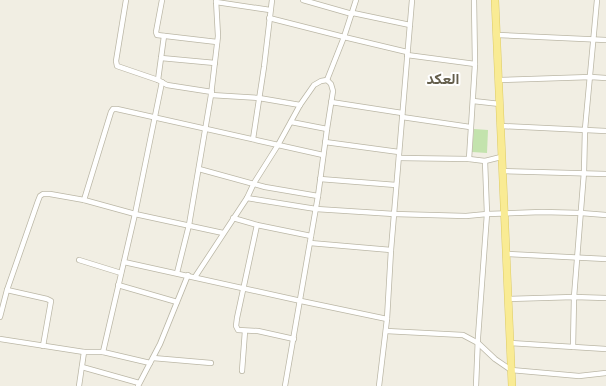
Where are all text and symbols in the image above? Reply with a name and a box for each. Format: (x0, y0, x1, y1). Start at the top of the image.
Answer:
district label: العكد (427, 69, 459, 90)

